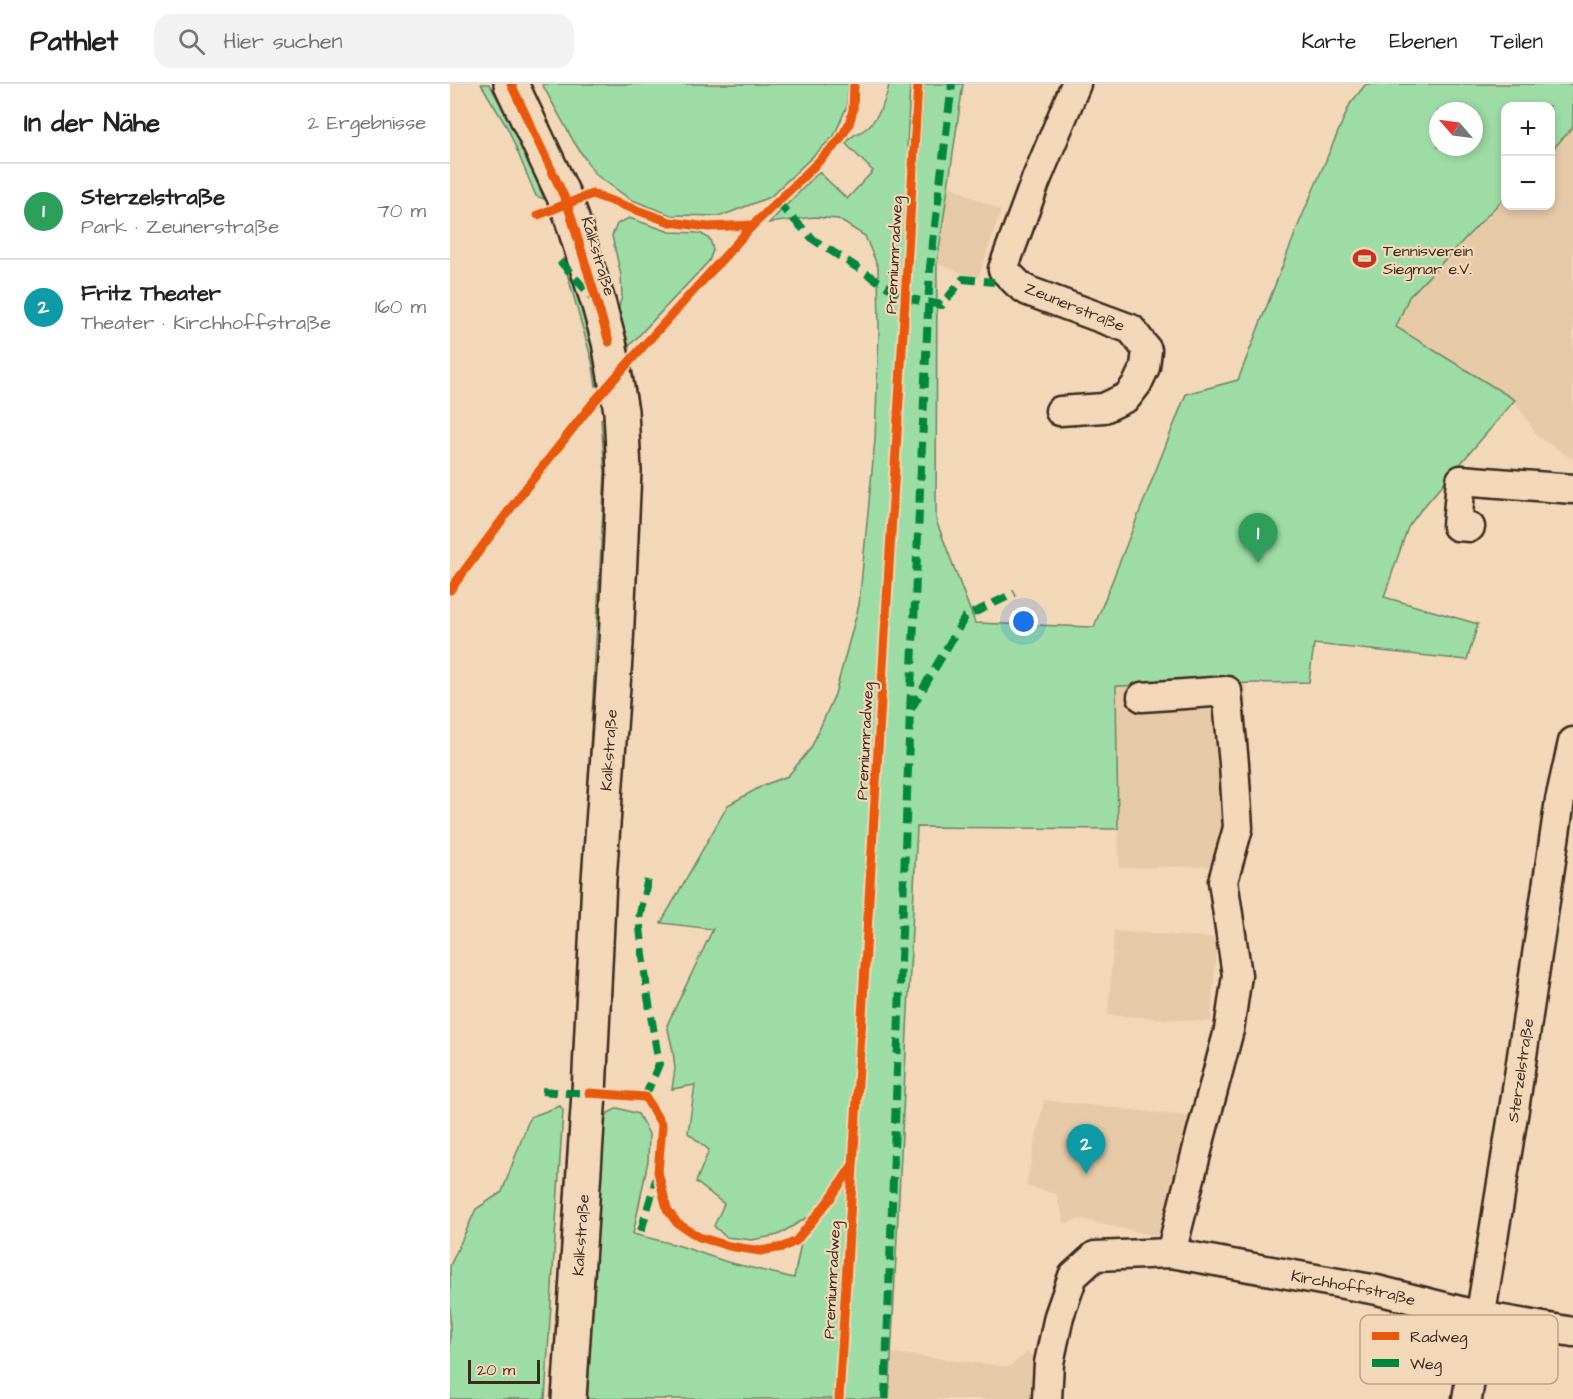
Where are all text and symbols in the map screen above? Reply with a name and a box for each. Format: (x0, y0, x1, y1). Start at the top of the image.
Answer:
search box (154, 14, 574, 68)
text: Pathlet (30, 22, 118, 61)
icon: search (175, 25, 208, 58)
text: Hier suchen (223, 26, 343, 57)
text: Karte (1301, 27, 1356, 56)
text: Ebenen (1389, 27, 1457, 56)
text: Teilen (1490, 27, 1543, 56)
north arrow (1429, 102, 1483, 156)
map controls (1501, 102, 1555, 210)
button: + (1501, 102, 1555, 156)
text: In der Nähe (24, 105, 160, 141)
text: 2 Ergebnisse (307, 109, 426, 137)
button: − (1501, 156, 1555, 210)
text: Sterzelstraße (81, 182, 225, 213)
street label: Premiumradweg (880, 195, 909, 315)
text: 1 (42, 197, 45, 225)
text: 70 m (378, 197, 426, 225)
text: Park · Zeunerstraße (81, 213, 279, 241)
street label: Kalkstraße (576, 214, 621, 299)
place label: Tennisverein Siegmar e.V. (1383, 240, 1473, 281)
sports icon: Tennisverein Siegmar e.V. (1352, 246, 1378, 272)
street label: Zeunerstraße (1021, 277, 1128, 337)
text: Fritz Theater (81, 278, 221, 309)
text: 2 (38, 293, 49, 321)
text: 160 m (375, 293, 426, 321)
text: Theater · Kirchhoffstraße (81, 309, 331, 337)
pin: 1 (1238, 514, 1278, 563)
your location (1009, 607, 1038, 636)
street label: Premiumradweg (851, 681, 880, 801)
street label: Kalkstraße (595, 708, 623, 792)
street label: Sterzelstraße (1502, 1017, 1539, 1124)
pin: 2 (1066, 1124, 1106, 1174)
street label: Kalkstraße (567, 1193, 595, 1277)
street label: Premiumradweg (818, 1220, 847, 1340)
street label: Kirchhoffstraße (1289, 1265, 1418, 1311)
legend (1360, 1315, 1558, 1384)
text: Radweg (1410, 1326, 1468, 1349)
text: Weg (1410, 1353, 1442, 1376)
scale bar (468, 1357, 540, 1384)
text: 20 m (477, 1359, 515, 1381)

